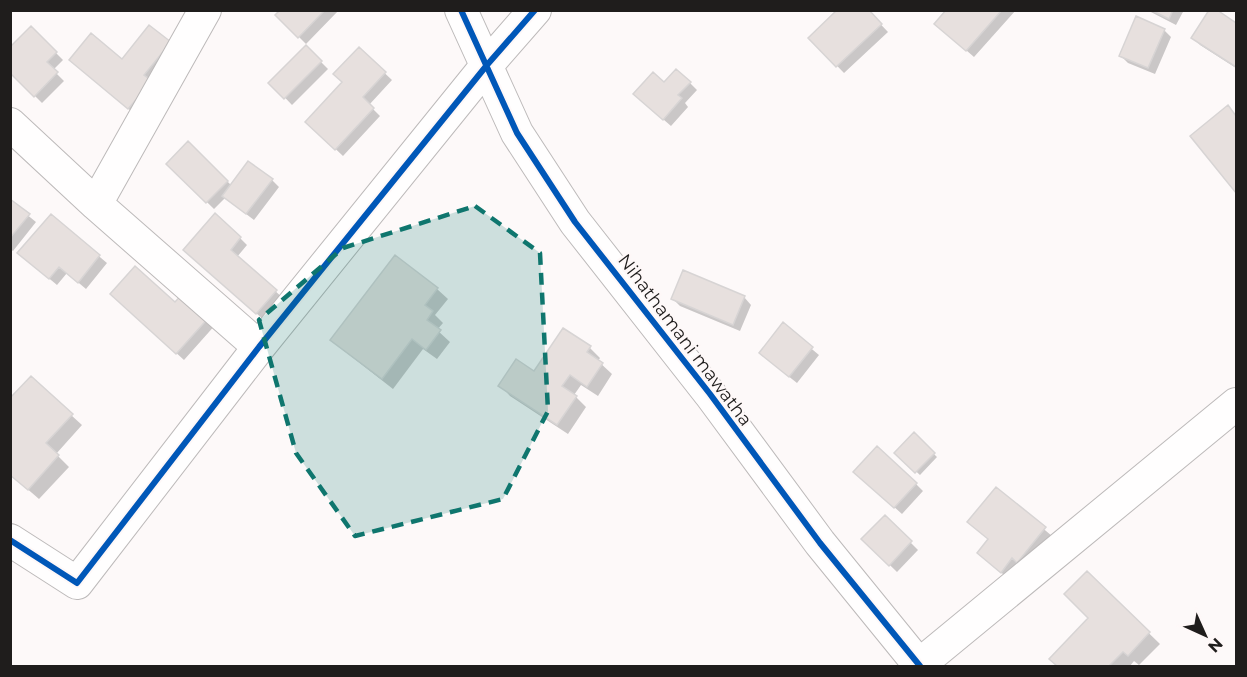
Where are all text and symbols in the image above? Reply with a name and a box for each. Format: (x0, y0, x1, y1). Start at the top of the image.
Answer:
street label: Nihathamani mawatha (613, 250, 757, 430)
north arrow (1175, 605, 1235, 665)
text: N (1204, 634, 1227, 657)

